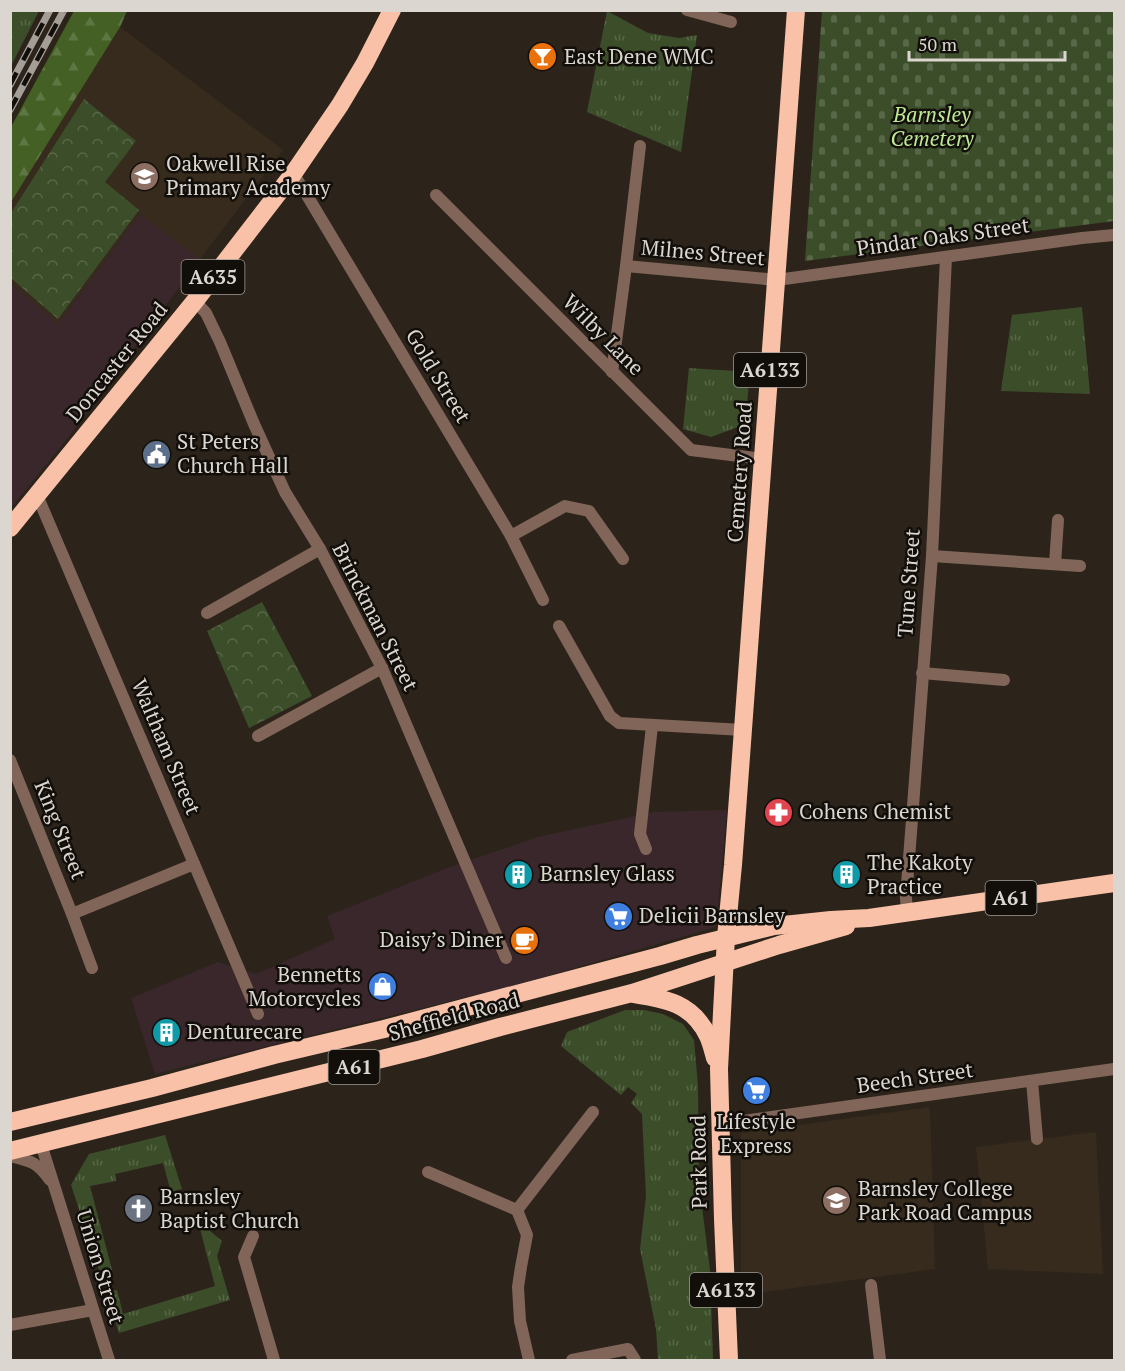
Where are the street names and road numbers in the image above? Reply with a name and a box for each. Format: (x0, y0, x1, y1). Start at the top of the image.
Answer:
street label: Pindar Oaks Street (855, 210, 1031, 262)
street label: Milnes Street (640, 233, 766, 271)
road number: A635 (182, 260, 244, 294)
street label: Wilby Lane (557, 288, 650, 381)
street label: Doncaster Road (59, 295, 174, 427)
street label: Gold Street (400, 323, 478, 428)
road number: A6133 (734, 353, 806, 387)
street label: Cemetery Road (720, 400, 758, 544)
street label: Tune Street (890, 528, 926, 638)
street label: Brinckman Street (326, 538, 425, 696)
street label: Waltham Street (126, 674, 208, 819)
street label: King Street (28, 776, 94, 884)
road number: A61 (986, 881, 1036, 915)
street label: Sheffield Road (385, 985, 523, 1047)
road number: A61 (328, 1050, 380, 1084)
street label: Beech Street (855, 1055, 975, 1099)
street label: Park Road (683, 1114, 713, 1209)
street label: Union Street (70, 1206, 132, 1327)
road number: A6133 (690, 1273, 762, 1307)

